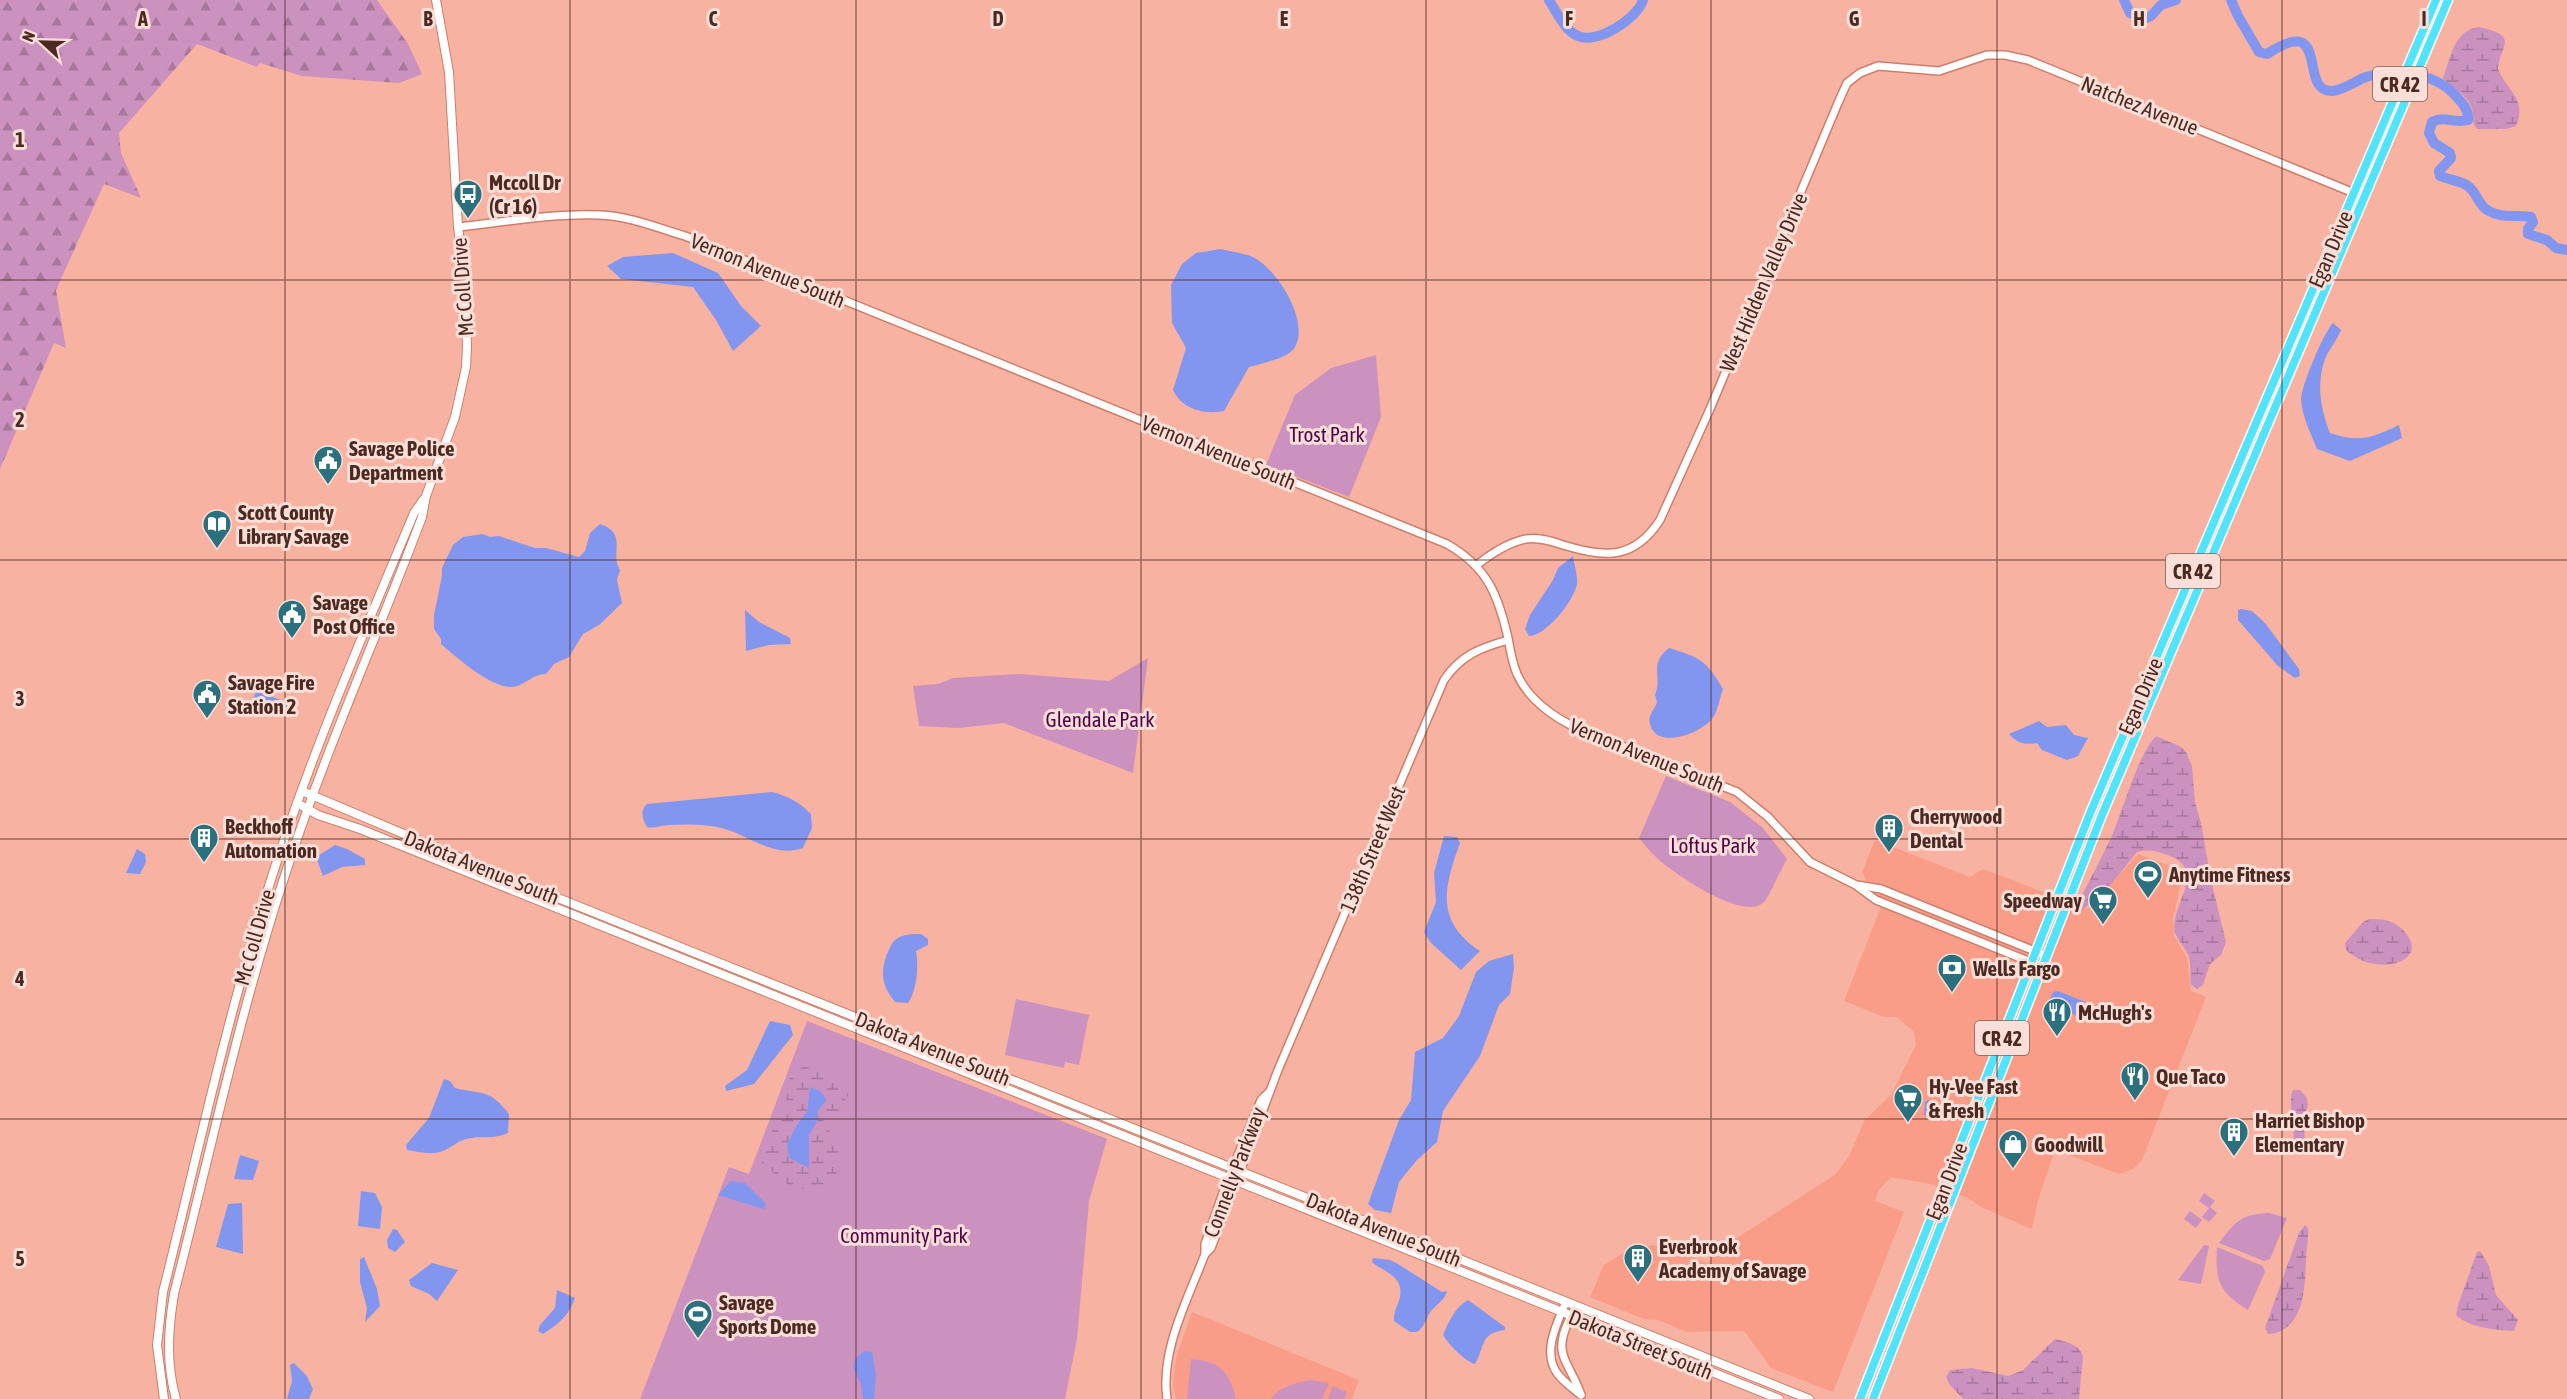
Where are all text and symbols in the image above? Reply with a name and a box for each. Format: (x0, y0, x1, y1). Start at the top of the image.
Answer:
text: A (137, 7, 148, 30)
text: B (423, 7, 433, 30)
text: C (709, 7, 718, 30)
text: D (992, 7, 1004, 30)
text: E (1280, 7, 1289, 30)
text: F (1565, 7, 1573, 30)
text: G (1849, 7, 1860, 30)
text: H (2133, 7, 2145, 30)
text: I (2421, 7, 2427, 30)
north arrow (12, 12, 72, 72)
text: N (18, 29, 38, 44)
road number: CR 42 (2373, 67, 2427, 101)
street label: Natchez Avenue (2078, 71, 2202, 139)
text: 1 (15, 128, 25, 151)
place label: Mccoll Dr (Cr 16) (489, 170, 561, 218)
bus stop icon: Mccoll Dr (Cr 16) (452, 178, 484, 220)
street label: West Hidden Valley Drive (1714, 189, 1812, 375)
street label: Egan Drive (2303, 207, 2357, 291)
street label: Vernon Avenue South (687, 228, 849, 312)
street label: Mc Coll Drive (447, 237, 477, 337)
text: 2 (15, 408, 25, 431)
street label: Vernon Avenue South (1138, 410, 1300, 494)
park label: Trost Park (1289, 422, 1365, 446)
place label: Savage Police Department (349, 436, 454, 484)
public building icon: Savage Police Department (312, 444, 344, 486)
place label: Scott County Library Savage (238, 500, 349, 548)
library icon: Scott County Library Savage (201, 508, 233, 550)
road number: CR 42 (2166, 554, 2220, 588)
place label: Savage Post Office (313, 590, 395, 638)
public building icon: Savage Post Office (276, 598, 308, 640)
street label: Egan Drive (2113, 654, 2167, 738)
place label: Savage Fire Station 2 (228, 670, 315, 718)
public building icon: Savage Fire Station 2 (191, 678, 223, 720)
text: 3 (15, 687, 25, 710)
park label: Glendale Park (1046, 707, 1154, 731)
street label: Vernon Avenue South (1566, 713, 1728, 797)
street label: 138th Street West (1335, 782, 1409, 916)
place label: Cherrywood Dental (1910, 804, 2002, 852)
building icon: Cherrywood Dental (1873, 812, 1905, 854)
place label: Beckhoff Automation (224, 814, 317, 862)
building icon: Beckhoff Automation (188, 822, 220, 864)
street label: Dakota Avenue South (401, 825, 563, 909)
park label: Loftus Park (1670, 833, 1756, 857)
sports icon: Anytime Fitness (2132, 858, 2164, 900)
place label: Anytime Fitness (2168, 862, 2291, 886)
supermarket icon: Speedway (2087, 884, 2119, 926)
street label: Mc Coll Drive (229, 886, 279, 988)
place label: Speedway (2004, 888, 2082, 912)
bank icon: Wells Fargo (1936, 952, 1968, 994)
place label: Wells Fargo (1972, 956, 2061, 980)
text: 4 (14, 967, 25, 990)
restaurant icon: McHugh's (2041, 996, 2073, 1038)
place label: McHugh's (2078, 1000, 2152, 1024)
street label: Dakota Avenue South (852, 1006, 1014, 1090)
road number: CR 42 (1975, 1021, 2029, 1055)
restaurant icon: Que Taco (2119, 1060, 2151, 1102)
place label: Que Taco (2156, 1064, 2226, 1088)
place label: Hy-Vee Fast & Fresh (1929, 1074, 2018, 1122)
supermarket icon: Hy-Vee Fast & Fresh (1892, 1082, 1924, 1124)
street label: Connelly Parkway (1198, 1103, 1270, 1240)
place label: Harriet Bishop Elementary (2255, 1108, 2365, 1156)
building icon: Harriet Bishop Elementary (2218, 1116, 2250, 1158)
shop icon: Goodwill (1997, 1128, 2029, 1170)
place label: Goodwill (2034, 1132, 2104, 1156)
street label: Egan Drive (1920, 1139, 1972, 1223)
street label: Dakota Avenue South (1303, 1187, 1465, 1271)
park label: Community Park (840, 1223, 968, 1247)
place label: Everbrook Academy of Savage (1658, 1234, 1806, 1282)
building icon: Everbrook Academy of Savage (1622, 1242, 1654, 1284)
text: 5 (15, 1247, 25, 1270)
place label: Savage Sports Dome (719, 1290, 816, 1338)
sports icon: Savage Sports Dome (682, 1298, 714, 1340)
street label: Dakota Street South (1566, 1304, 1716, 1384)

